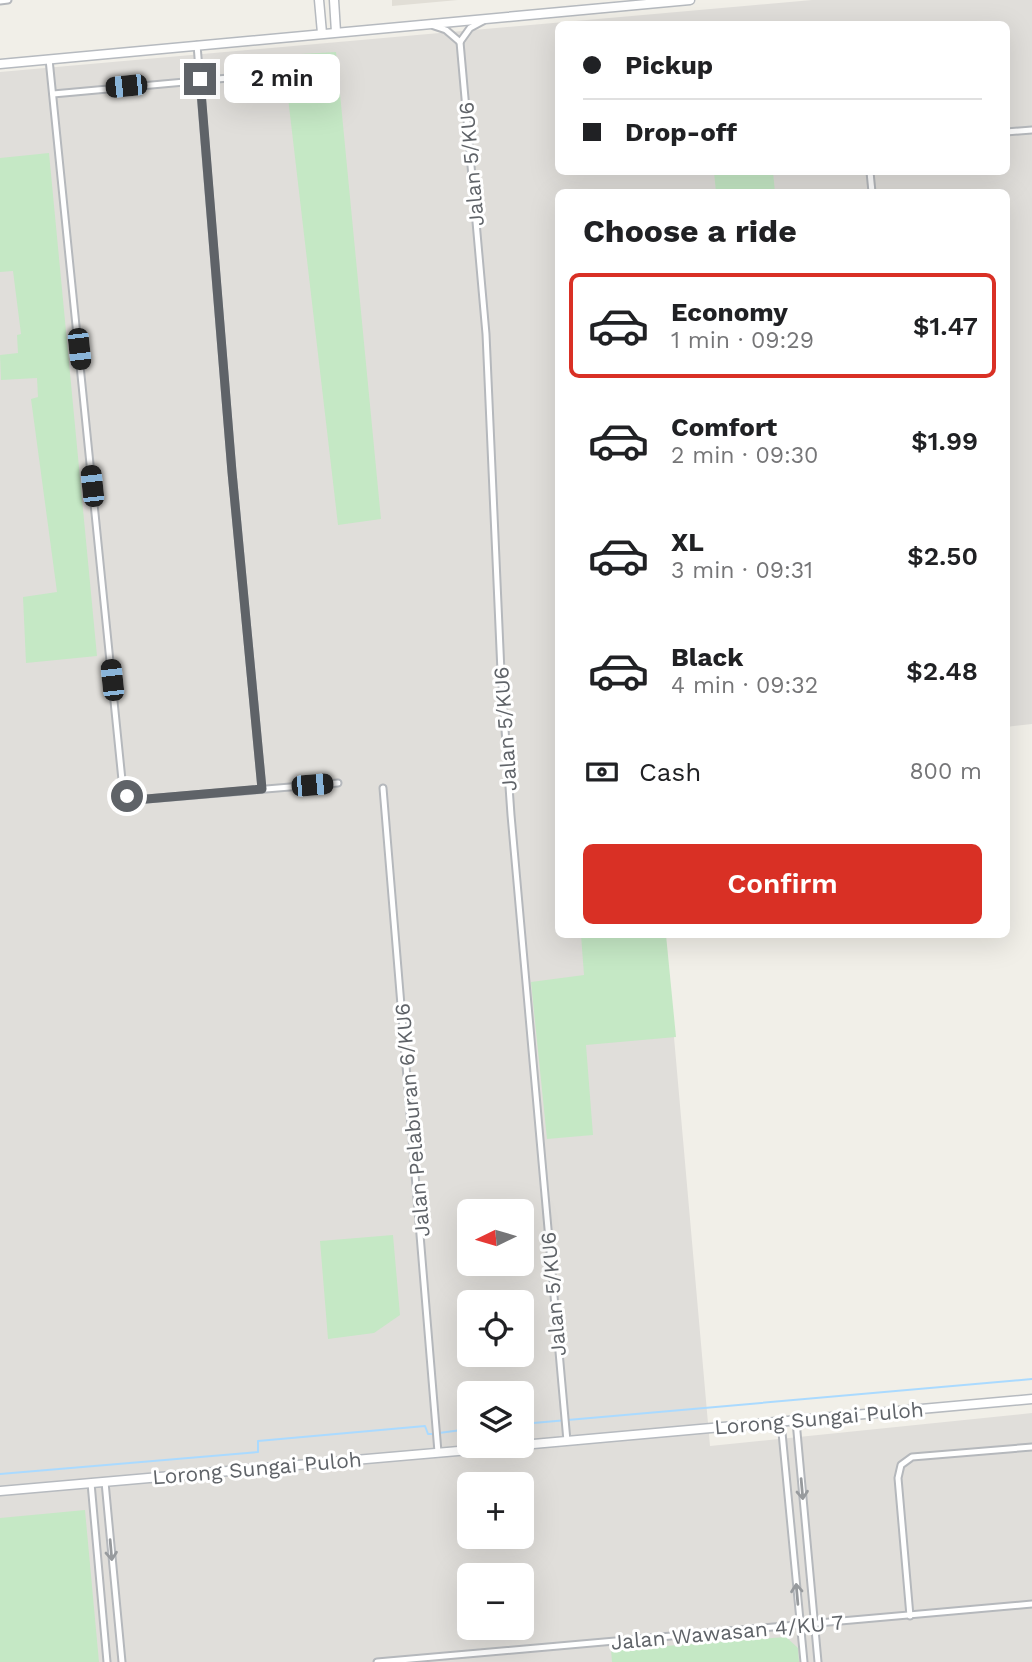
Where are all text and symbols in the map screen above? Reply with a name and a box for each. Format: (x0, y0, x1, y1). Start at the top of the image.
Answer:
text: Pickup (625, 50, 713, 80)
callout: 2 min (224, 55, 340, 104)
route end (184, 63, 216, 95)
text: 2 min (250, 65, 314, 92)
car (105, 73, 148, 99)
street label: Jalan 5/KU6 (453, 101, 489, 227)
text: Drop-off (625, 117, 737, 147)
text: Choose a ride (583, 212, 797, 250)
icon: car (587, 294, 650, 357)
text: Economy (671, 297, 788, 327)
text: $1.47 (913, 311, 978, 341)
car (67, 327, 92, 371)
text: 1 min · 09:29 (671, 327, 814, 354)
icon: car (587, 409, 650, 472)
text: Comfort (671, 412, 777, 442)
text: $1.99 (911, 426, 978, 456)
text: 2 min · 09:30 (671, 442, 818, 469)
car (80, 464, 105, 508)
icon: car (587, 524, 650, 587)
text: XL (671, 527, 704, 557)
text: $2.50 (907, 541, 978, 571)
text: 3 min · 09:31 (671, 557, 813, 584)
icon: car (587, 639, 650, 702)
text: Black (671, 642, 743, 672)
text: $2.48 (906, 656, 978, 686)
car (100, 658, 125, 702)
street label: Jalan 5/KU6 (488, 666, 522, 792)
text: 4 min · 09:32 (671, 672, 818, 699)
icon: cash (583, 753, 621, 791)
text: Cash (639, 757, 701, 787)
text: 800 m (909, 758, 982, 785)
car (291, 773, 334, 797)
route start (111, 780, 143, 812)
button: Confirm (583, 844, 982, 924)
street label: Jalan Pelaburan 6/KU6 (389, 1002, 435, 1238)
north arrow (457, 1199, 534, 1276)
map controls (457, 1199, 534, 1640)
street label: Jalan 5/KU6 (535, 1231, 571, 1357)
button: locate (457, 1290, 534, 1367)
button: layers (457, 1381, 534, 1458)
street label: Lorong Sungai Puloh (713, 1396, 925, 1440)
street label: Lorong Sungai Puloh (151, 1446, 363, 1490)
button: + (457, 1472, 534, 1549)
one-way arrow (796, 1477, 809, 1499)
one-way arrow (105, 1538, 118, 1561)
button: − (457, 1563, 534, 1640)
one-way arrow (791, 1583, 804, 1606)
street label: Jalan Wawasan 4/KU 7 (610, 1609, 845, 1655)

